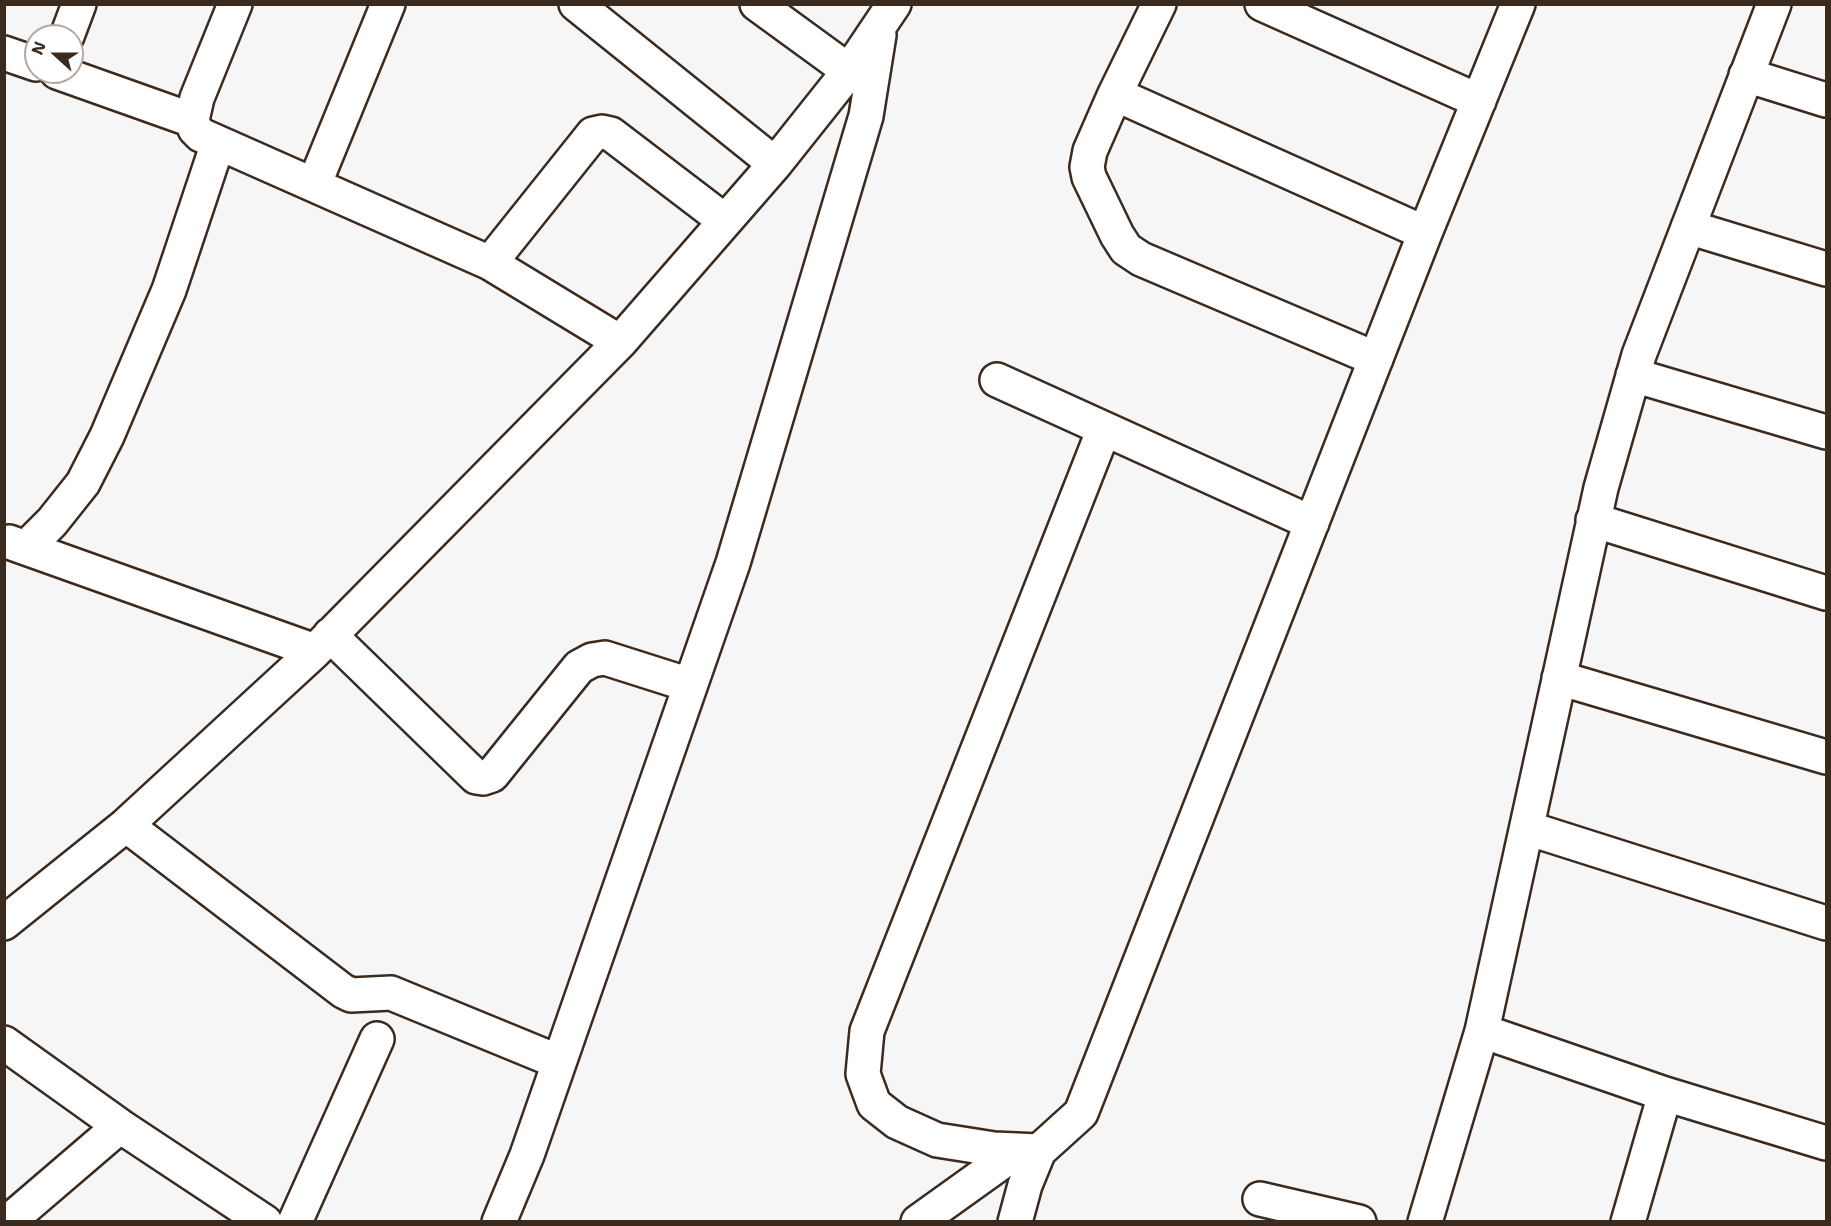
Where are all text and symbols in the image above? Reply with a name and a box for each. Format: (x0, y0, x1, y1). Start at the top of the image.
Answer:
north arrow (24, 24, 84, 84)
text: N (27, 38, 51, 58)

